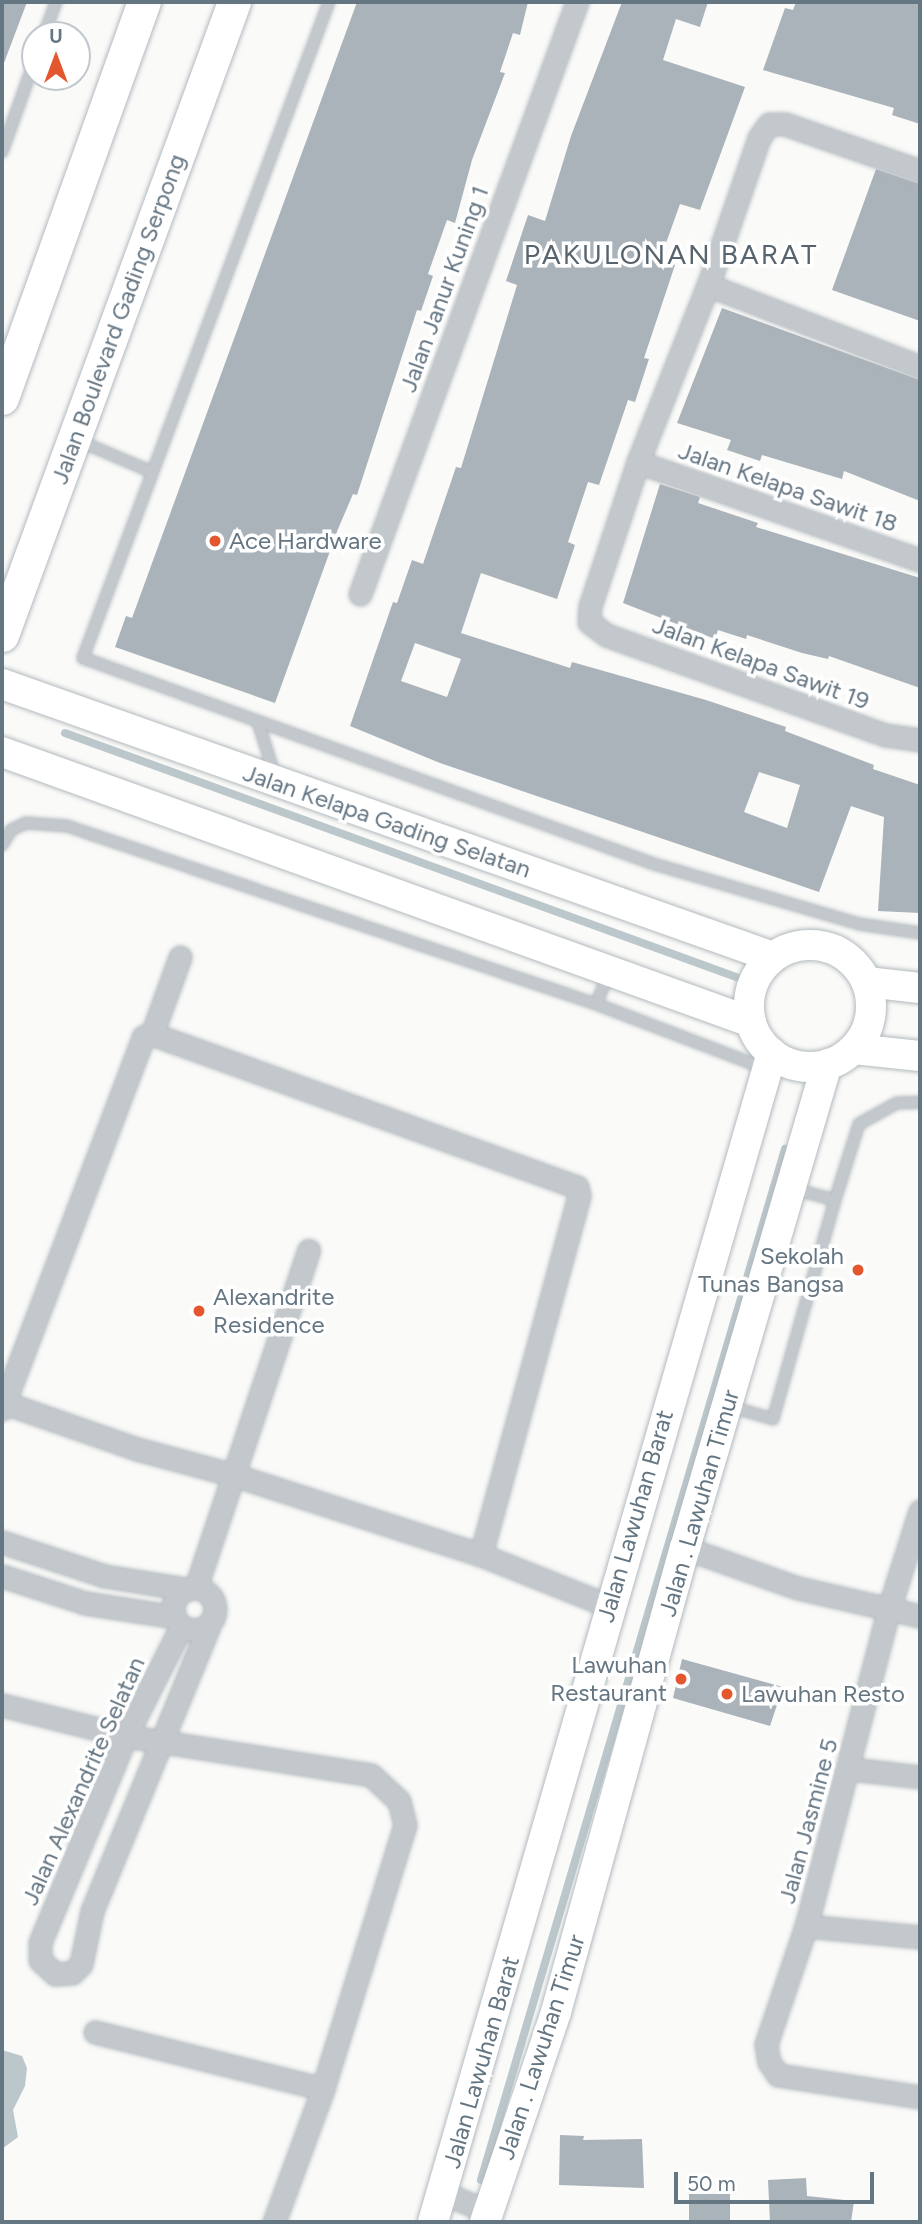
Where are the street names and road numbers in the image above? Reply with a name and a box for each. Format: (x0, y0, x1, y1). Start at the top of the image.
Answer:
street label: Jalan Boulevard Gading Serpong (45, 150, 191, 488)
street label: Jalan Janur Kuning 1 (393, 182, 495, 396)
street label: Jalan Kelapa Sawit 18 (675, 436, 901, 538)
street label: Jalan Kelapa Sawit 19 (649, 610, 873, 716)
street label: Jalan Kelapa Gading Selatan (239, 758, 535, 884)
street label: Jalan . Lawuhan Timur (653, 1386, 745, 1620)
street label: Jalan Lawuhan Barat (591, 1407, 679, 1625)
street label: Jalan Alexandrite Selatan (15, 1652, 151, 1910)
street label: Jalan Jasmine 5 (772, 1735, 844, 1907)
street label: Jalan . Lawuhan Timur (491, 1931, 591, 2163)
street label: Jalan Lawuhan Barat (437, 1953, 525, 2171)

